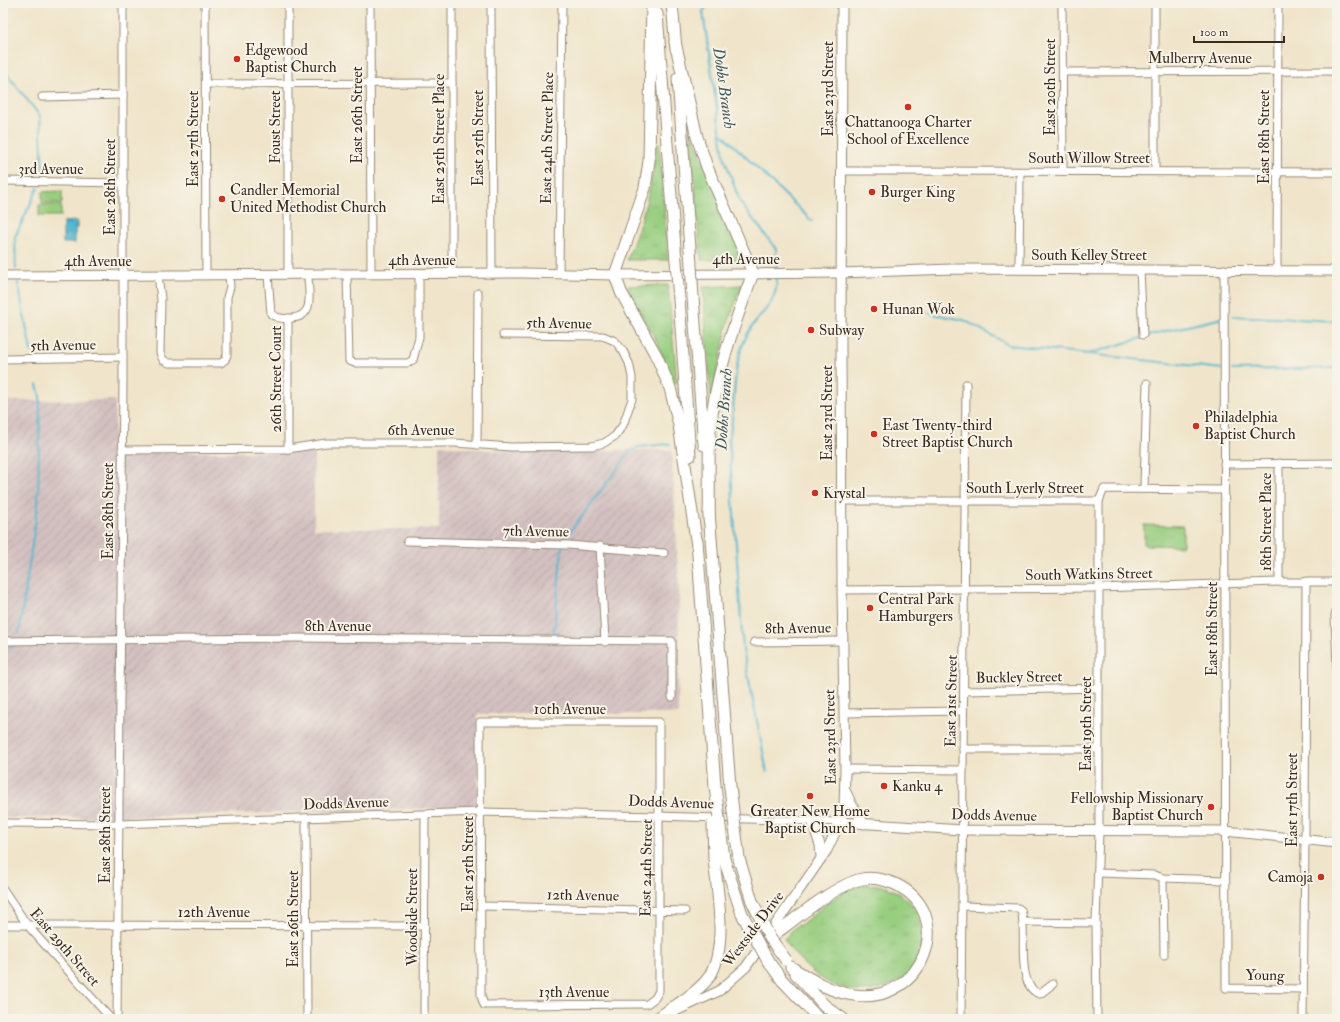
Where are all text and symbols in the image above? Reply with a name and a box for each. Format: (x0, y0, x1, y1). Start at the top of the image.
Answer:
scale bar (1194, 18, 1284, 44)
text: 100 m (1200, 25, 1229, 40)
street label: East 20th Street (1041, 38, 1060, 136)
place label: Edgewood Baptist Church (245, 41, 337, 78)
street label: East 23rd Street (819, 41, 838, 137)
water label: Dobbs Branch (708, 45, 740, 130)
street label: Mulberry Avenue (1148, 49, 1252, 68)
marker: Edgewood Baptist Church (232, 54, 242, 64)
street label: East 26th Street (348, 66, 367, 164)
street label: East 24th Street Place (537, 72, 558, 204)
street label: East 25th Street Place (430, 74, 449, 204)
street label: Foust Street (266, 90, 285, 164)
street label: East 25th Street (469, 90, 488, 186)
street label: East 18th Street (1255, 90, 1274, 184)
street label: East 27th Street (184, 91, 203, 187)
marker: Chattanooga Charter School of Excellence (903, 102, 913, 112)
place label: Chattanooga Charter School of Excellence (844, 113, 972, 149)
street label: East 28th Street (101, 138, 120, 235)
street label: South Willow Street (1028, 149, 1150, 168)
street label: 3rd Avenue (18, 160, 84, 179)
place label: Candler Memorial United Methodist Church (230, 181, 387, 217)
place label: Burger King (880, 183, 956, 202)
marker: Burger King (867, 187, 877, 197)
marker: Candler Memorial United Methodist Church (217, 194, 227, 204)
street label: South Kelley Street (1031, 246, 1147, 265)
street label: 4th Avenue (712, 250, 780, 269)
street label: 4th Avenue (388, 251, 456, 270)
street label: 4th Avenue (64, 252, 132, 271)
place label: Hunan Wok (882, 300, 955, 319)
marker: Hunan Wok (869, 304, 879, 314)
street label: 5th Avenue (526, 313, 592, 334)
place label: Subway (819, 321, 864, 340)
street label: 26th Street Court (267, 325, 286, 432)
marker: Subway (806, 325, 816, 335)
street label: 5th Avenue (30, 335, 96, 356)
street label: East 23rd Street (818, 365, 837, 461)
water label: Dobbs Branch (711, 368, 737, 452)
place label: Philadelphia Baptist Church (1204, 408, 1296, 445)
place label: East Twenty-third Street Baptist Church (882, 416, 1013, 453)
street label: 6th Avenue (388, 421, 454, 440)
marker: Philadelphia Baptist Church (1191, 421, 1201, 431)
marker: East Twenty-third Street Baptist Church (869, 429, 879, 439)
street label: East 28th Street (99, 462, 118, 559)
street label: 18th Street Place (1257, 473, 1276, 571)
street label: South Lyerly Street (966, 479, 1084, 498)
place label: Krystal (823, 484, 866, 503)
marker: Krystal (810, 488, 820, 498)
street label: 7th Avenue (503, 521, 569, 542)
street label: South Watkins Street (1025, 564, 1153, 585)
street label: East 18th Street (1203, 582, 1222, 676)
place label: Central Park Hamburgers (878, 590, 954, 626)
marker: Central Park Hamburgers (865, 603, 875, 613)
street label: 8th Avenue (305, 617, 371, 636)
street label: 8th Avenue (765, 618, 831, 639)
street label: East 21st Street (941, 655, 962, 747)
street label: Buckley Street (975, 667, 1063, 688)
street label: East 19th Street (1077, 676, 1096, 772)
street label: East 23rd Street (820, 689, 841, 785)
street label: 10th Avenue (534, 700, 606, 719)
street label: East 17th Street (1283, 753, 1302, 847)
place label: Kanku 4 (892, 777, 943, 796)
marker: Kanku 4 (879, 781, 889, 791)
street label: East 28th Street (96, 786, 115, 883)
place label: Fellowship Missionary Baptist Church (1070, 789, 1203, 826)
marker: Greater New Home Baptist Church (805, 791, 815, 801)
street label: Dodds Avenue (628, 792, 714, 813)
street label: Dodds Avenue (303, 793, 389, 814)
place label: Greater New Home Baptist Church (750, 802, 870, 839)
marker: Fellowship Missionary Baptist Church (1206, 802, 1216, 812)
street label: Dodds Avenue (951, 805, 1037, 826)
street label: East 25th Street (459, 816, 478, 912)
street label: East 24th Street (636, 819, 657, 917)
street label: Woodside Street (403, 868, 422, 967)
place label: Camoja (1267, 868, 1314, 887)
street label: East 26th Street (284, 870, 303, 968)
marker: Camoja (1316, 872, 1326, 882)
street label: 12th Avenue (547, 885, 619, 906)
street label: Westside Drive (718, 887, 788, 972)
street label: 12th Avenue (178, 903, 250, 922)
street label: East 29th Street (25, 904, 104, 990)
street label: Young (1245, 966, 1285, 985)
street label: 13th Avenue (539, 983, 609, 1002)

